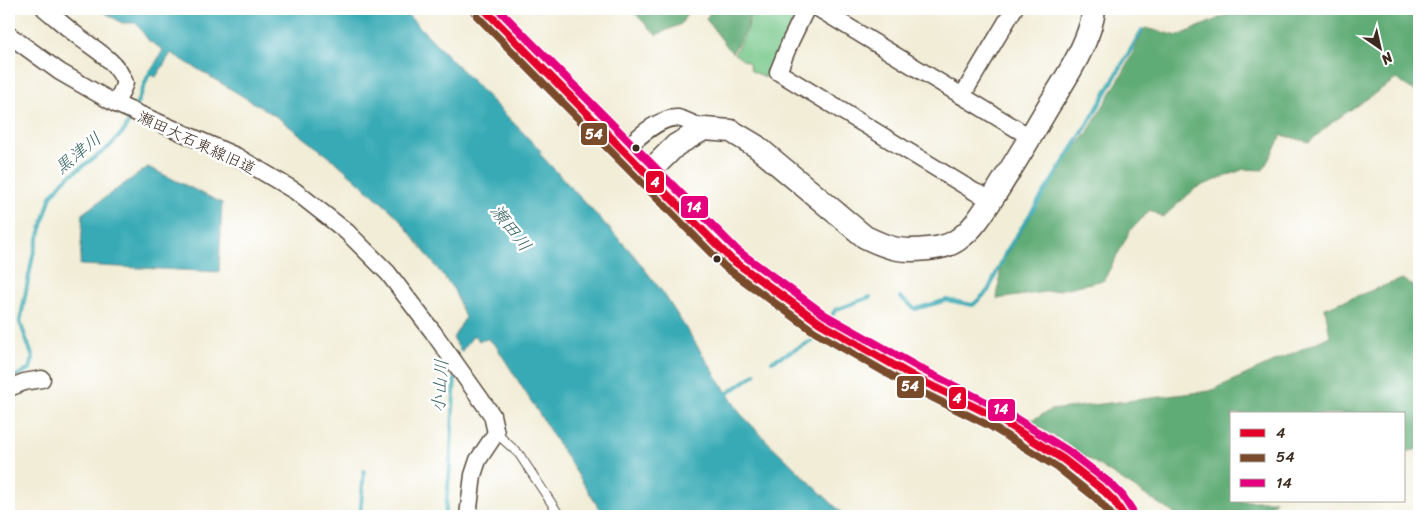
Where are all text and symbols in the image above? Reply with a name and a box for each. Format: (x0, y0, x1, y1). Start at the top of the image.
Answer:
north arrow (1356, 22, 1406, 72)
text: N (1376, 45, 1399, 72)
street label: 瀬田大石東線旧道 (133, 102, 261, 183)
line badge: 54 (580, 122, 608, 146)
text: 54 (585, 122, 603, 147)
water label: 黒津川 (47, 124, 109, 182)
unlabelled marker (631, 143, 641, 153)
line badge: 4 (645, 170, 665, 194)
text: 4 (650, 170, 660, 195)
line badge: 14 (680, 195, 709, 219)
text: 14 (687, 195, 702, 220)
water label: 瀬田川 (482, 197, 540, 259)
unlabelled marker (712, 254, 722, 264)
water label: 小山川 (422, 358, 458, 414)
text: 54 (901, 374, 919, 399)
line badge: 54 (896, 375, 925, 399)
line badge: 4 (948, 386, 967, 410)
text: 4 (952, 386, 962, 411)
text: 14 (994, 397, 1009, 422)
line badge: 14 (987, 398, 1016, 422)
legend (1230, 412, 1406, 502)
text: 4 (1276, 420, 1285, 446)
text: 54 (1276, 444, 1295, 470)
text: 14 (1276, 470, 1292, 496)

